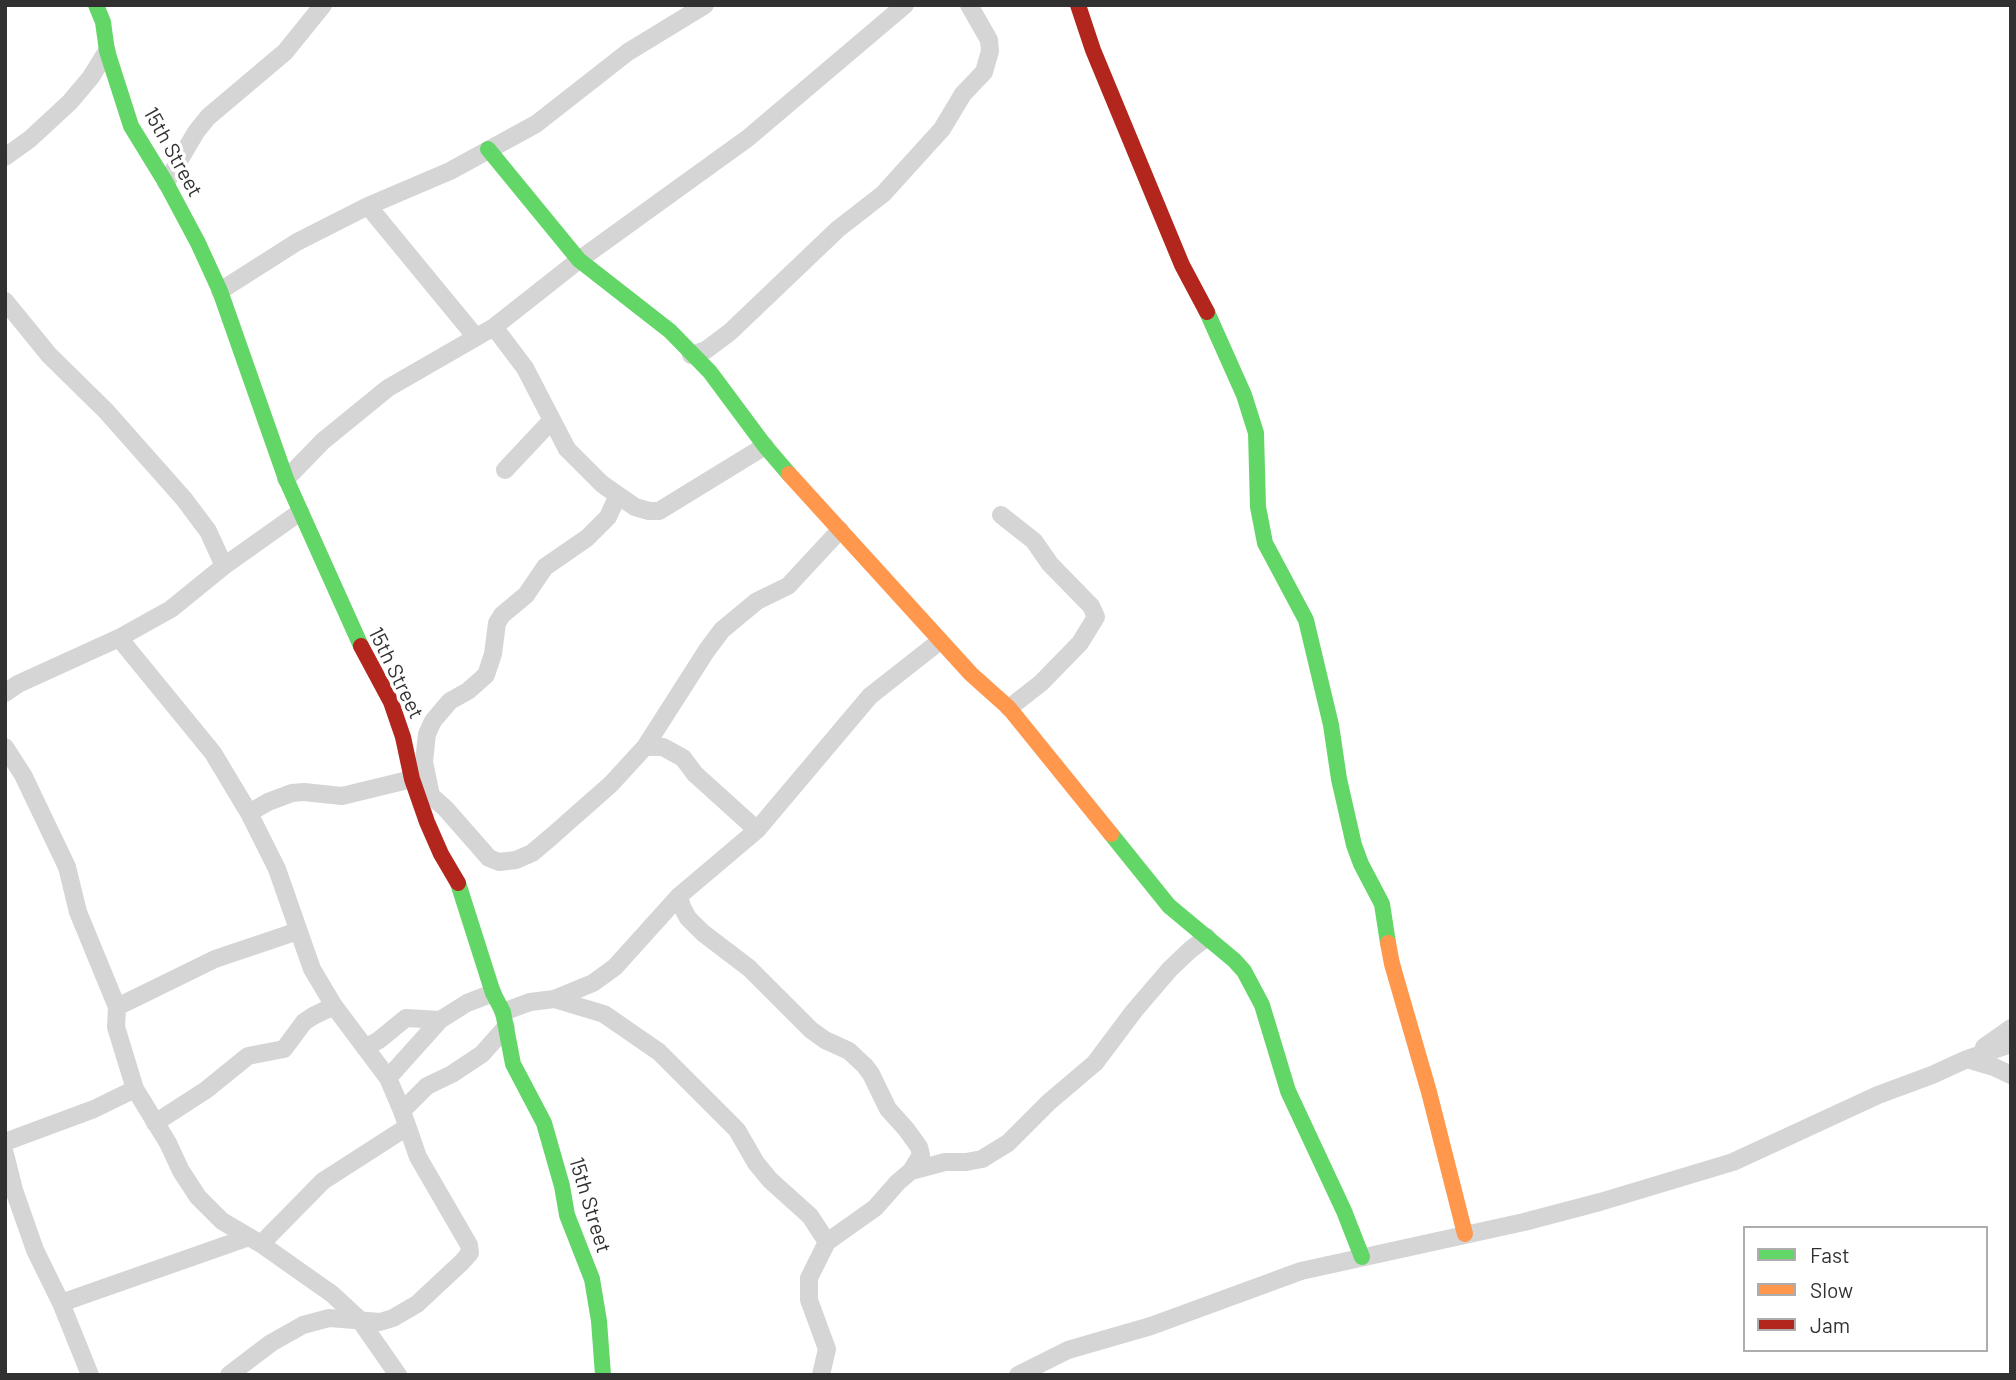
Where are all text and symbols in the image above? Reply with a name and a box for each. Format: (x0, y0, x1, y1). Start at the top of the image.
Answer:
street label: 15th Street (138, 103, 208, 201)
street label: 15th Street (363, 623, 429, 723)
street label: 15th Street (564, 1154, 616, 1256)
legend (1743, 1226, 1988, 1352)
text: Fast (1810, 1242, 1850, 1267)
text: Slow (1810, 1277, 1853, 1302)
text: Jam (1810, 1312, 1850, 1337)

